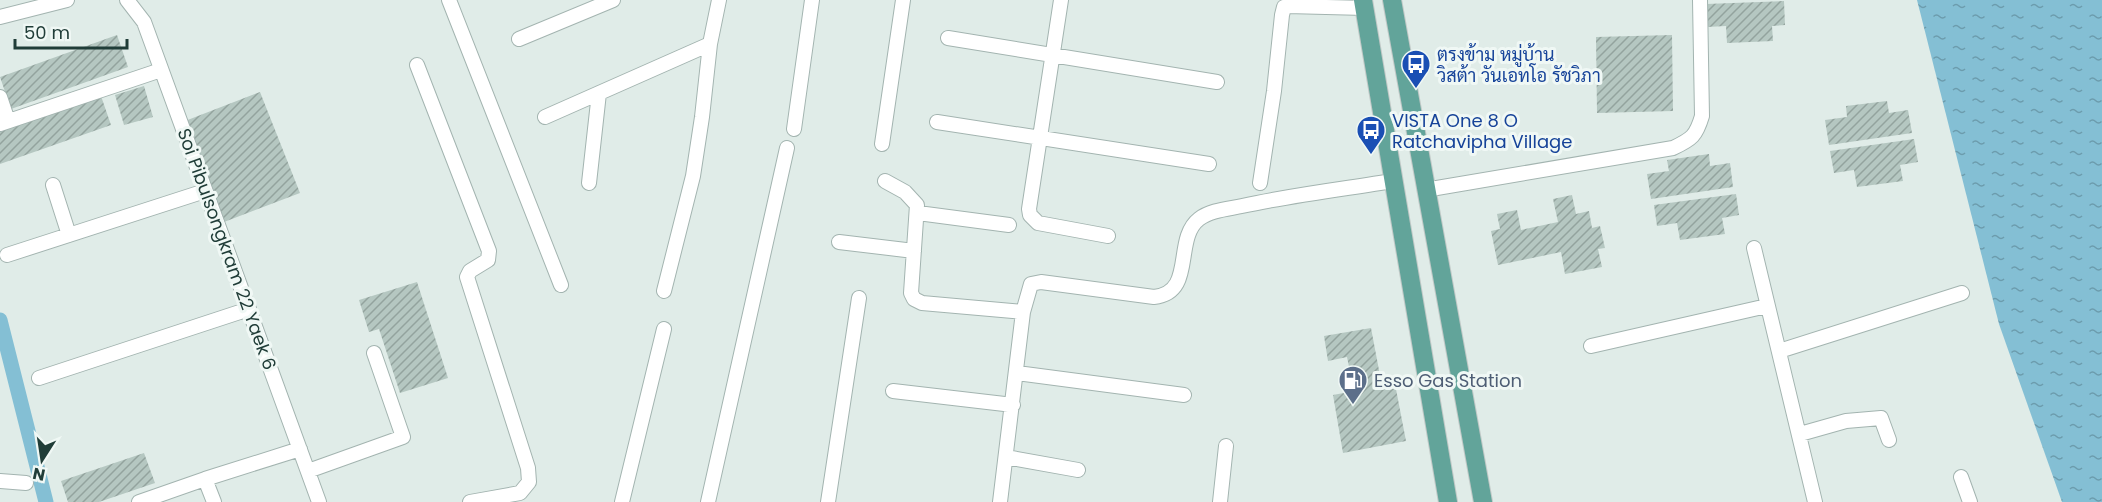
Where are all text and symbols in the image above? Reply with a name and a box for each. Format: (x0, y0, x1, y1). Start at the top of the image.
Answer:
scale bar (15, 12, 128, 50)
text: 50 m (24, 20, 70, 45)
place label: ตรงข้าม หมู่บ้าน วิสต้า วันเอทโอ รัชวิภา (1436, 42, 1601, 88)
bus stop icon: ตรงข้าม หมู่บ้าน วิสต้า วันเอทโอ รัชวิภา (1400, 48, 1432, 90)
place label: VISTA One 8 O Ratchavipha Village (1392, 108, 1572, 154)
bus stop icon: VISTA One 8 O Ratchavipha Village (1355, 114, 1387, 156)
street label: Soi Pibulsongkram 22 Yaek 6 (172, 125, 282, 373)
fuel station icon: Esso Gas Station (1337, 364, 1369, 406)
place label: Esso Gas Station (1374, 368, 1522, 393)
north arrow (12, 430, 72, 490)
text: N (31, 462, 47, 487)

